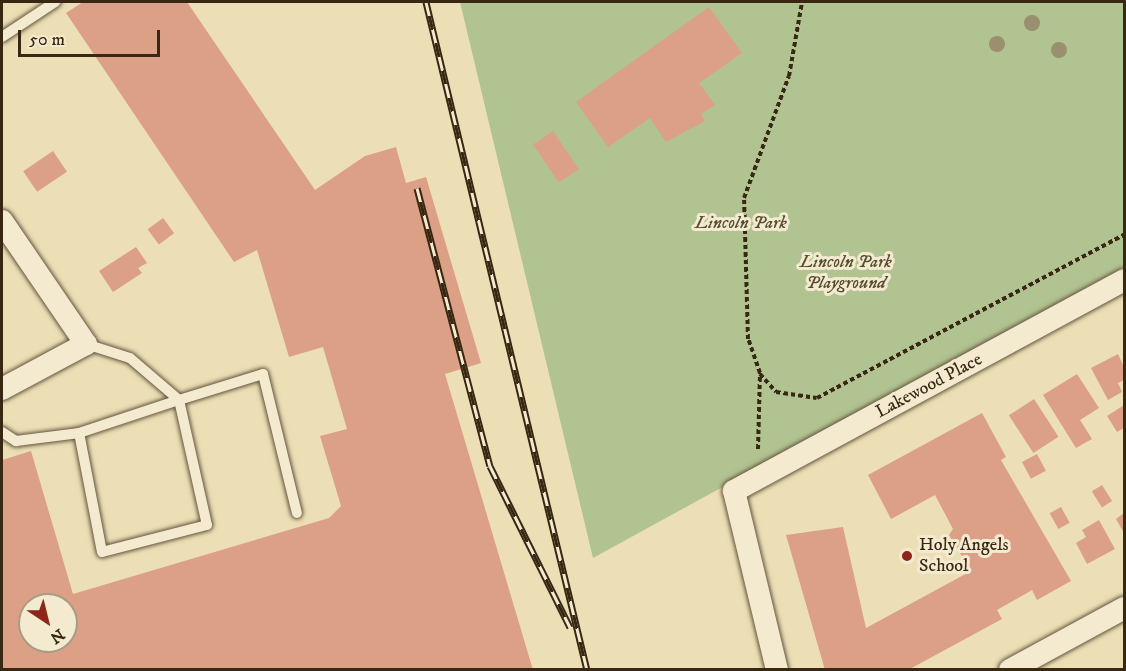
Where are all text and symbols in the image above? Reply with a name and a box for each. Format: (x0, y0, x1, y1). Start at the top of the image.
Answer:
scale bar (21, 18, 164, 56)
text: 50 m (29, 29, 65, 51)
park label: Lincoln Park (695, 212, 787, 234)
park label: Lincoln Park Playground (800, 252, 892, 294)
street label: Lakewood Place (872, 349, 986, 423)
place label: Holy Angels School (919, 535, 1009, 578)
marker: Holy Angels School (900, 549, 914, 563)
north arrow (18, 593, 78, 653)
text: N (46, 624, 68, 648)

